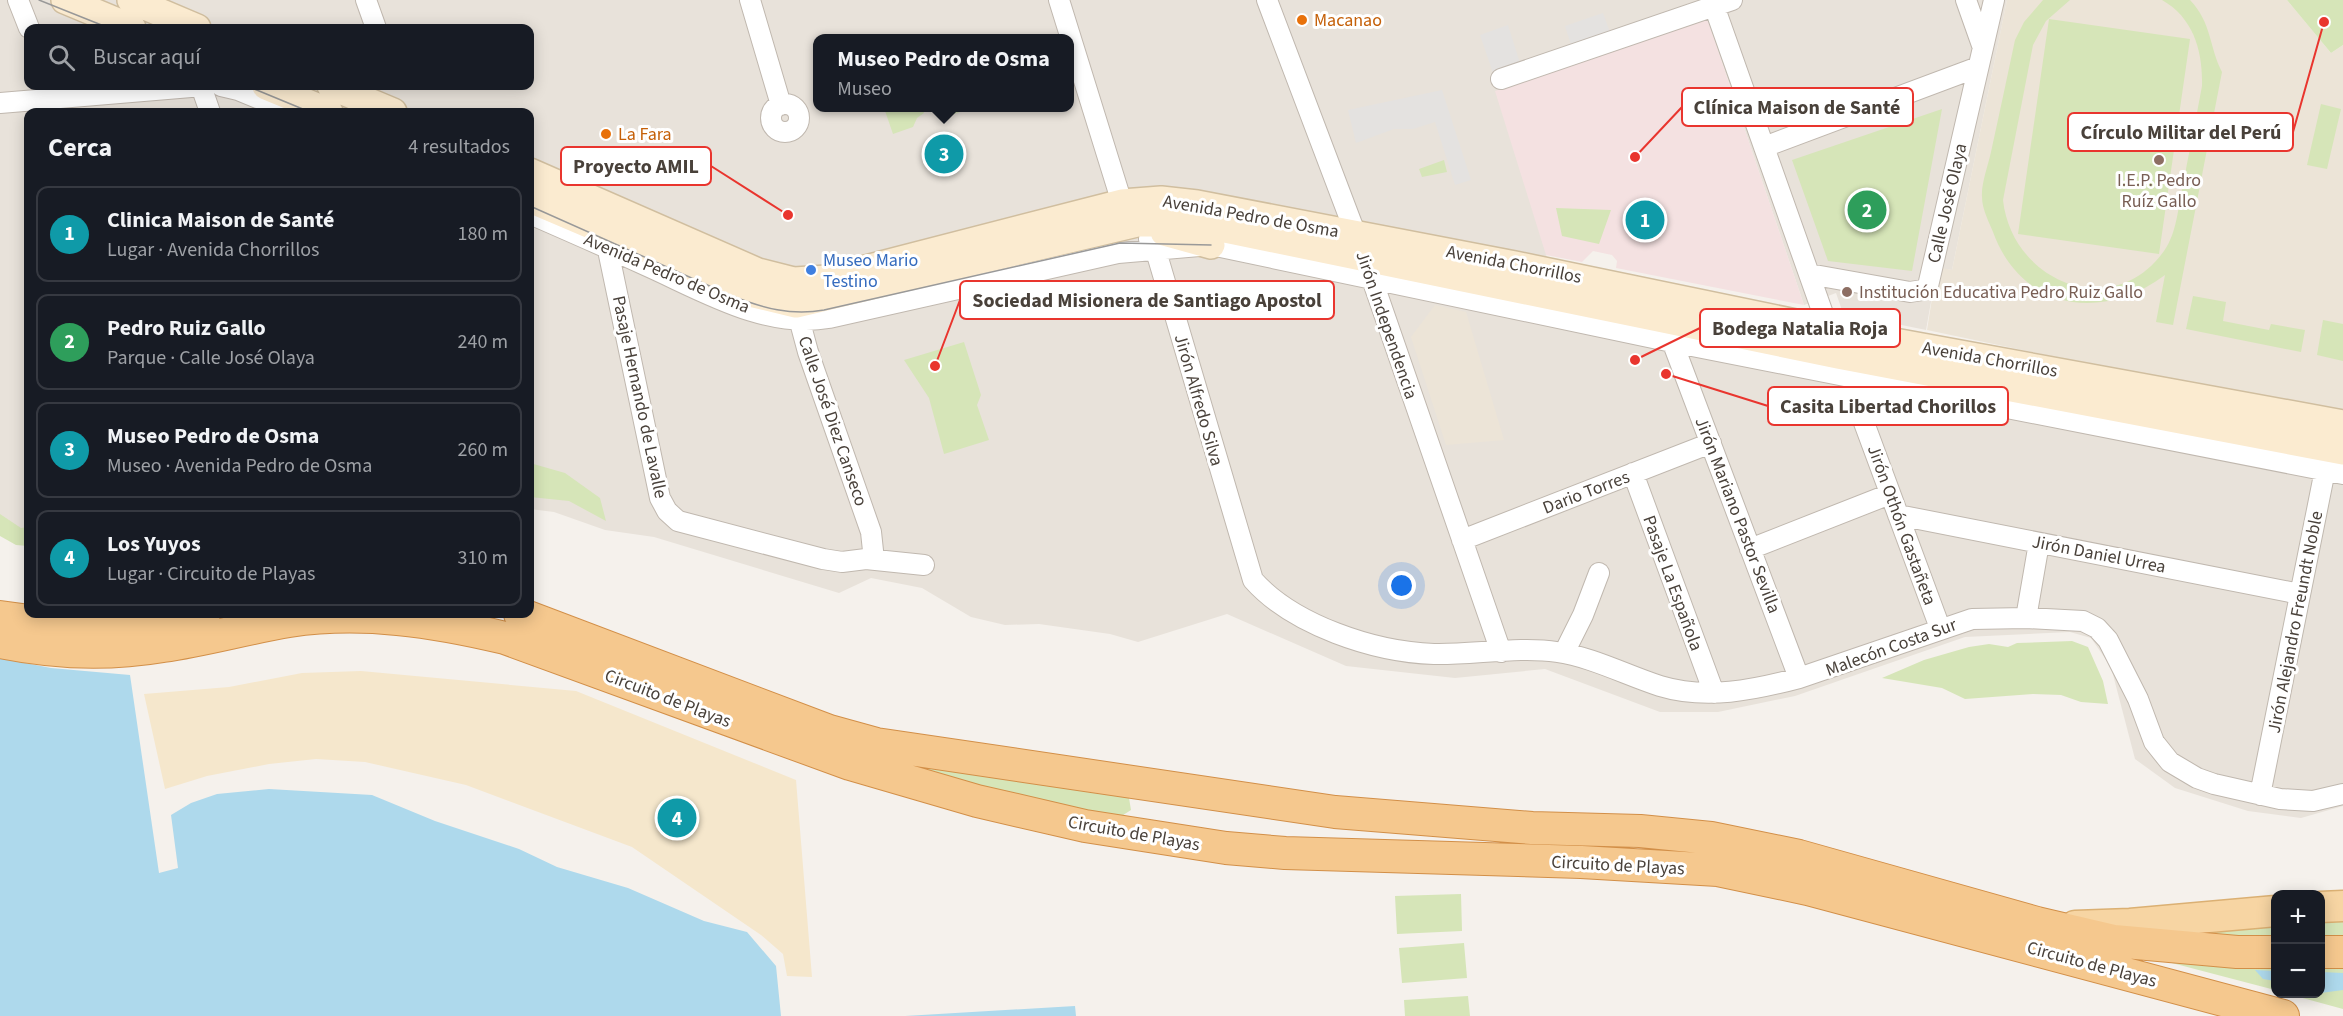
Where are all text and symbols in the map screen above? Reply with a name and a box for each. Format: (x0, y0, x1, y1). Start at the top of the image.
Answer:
place label: Macanao (1314, 8, 1382, 33)
marker: Macanao (1295, 13, 1309, 27)
search box (24, 24, 534, 90)
popup (813, 34, 1074, 112)
icon: search (45, 41, 78, 74)
text: Buscar aquí (93, 41, 201, 73)
text: Museo Pedro de Osma (837, 43, 1050, 75)
text: Museo (837, 75, 892, 103)
callout: Clínica Maison de Santé (1682, 88, 1913, 126)
text: Clínica Maison de Santé (1694, 94, 1900, 122)
callout: Círculo Militar del Perú (2068, 113, 2293, 151)
text: Círculo Militar del Perú (2081, 119, 2281, 147)
place label: La Fara (618, 122, 672, 147)
marker: La Fara (599, 127, 613, 141)
text: Cerca (48, 129, 112, 166)
pin: 3 (924, 132, 964, 176)
text: 4 resultados (408, 133, 510, 161)
street label: Calle José Olaya (1922, 141, 1973, 265)
callout: Proyecto AMIL (561, 147, 711, 185)
text: Proyecto AMIL (573, 153, 699, 181)
marker: I.E.P. Pedro Ruíz Gallo (2152, 153, 2166, 167)
place label: I.E.P. Pedro Ruíz Gallo (2117, 168, 2201, 214)
pin: 2 (1848, 188, 1886, 232)
street label: Avenida Pedro de Osma (1161, 189, 1341, 244)
pin: 1 (1626, 198, 1664, 242)
text: Clinica Maison de Santé (107, 204, 335, 236)
text: 1 (64, 220, 75, 248)
text: 180 m (458, 220, 508, 248)
street label: Avenida Pedro de Osma (580, 227, 754, 320)
text: Lugar · Avenida Chorrillos (107, 236, 319, 264)
street label: Avenida Chorrillos (1444, 239, 1584, 290)
place label: Museo Mario Testino (823, 248, 918, 294)
street label: Jirón Independencia (1349, 248, 1424, 403)
marker: Museo Mario Testino (804, 263, 818, 277)
place label: Institución Educativa Pedro Ruiz Gallo (1859, 280, 2143, 305)
callout: Sociedad Misionera de Santiago Apostol (960, 281, 1334, 319)
marker: Institución Educativa Pedro Ruiz Gallo (1840, 285, 1854, 299)
text: Sociedad Misionera de Santiago Apostol (972, 287, 1322, 315)
street label: Pasaje Hernando de Lavalle (606, 293, 673, 501)
callout: Bodega Natalia Roja (1700, 309, 1900, 347)
text: Pedro Ruiz Gallo (107, 312, 266, 344)
text: Bodega Natalia Roja (1712, 315, 1888, 343)
text: 2 (64, 328, 75, 356)
text: 240 m (458, 328, 508, 356)
street label: Jirón Alfredo Silva (1168, 331, 1229, 469)
street label: Calle José Diez Canseco (792, 333, 873, 510)
street label: Avenida Chorrillos (1920, 335, 2060, 384)
text: Parque · Calle José Olaya (107, 344, 315, 372)
callout: Casita Libertad Chorillos (1768, 387, 2008, 425)
text: Casita Libertad Chorillos (1780, 393, 1996, 421)
street label: Jirón Mariano Pastor Sevilla (1689, 413, 1787, 617)
text: Museo Pedro de Osma (107, 420, 319, 452)
text: 3 (64, 436, 75, 464)
text: 260 m (458, 436, 508, 464)
street label: Jirón Othón Gastañeta (1861, 442, 1942, 609)
text: Museo · Avenida Pedro de Osma (107, 452, 372, 480)
street label: Dario Torres (1539, 464, 1633, 520)
street label: Jirón Alejandro Freundt Noble (2262, 509, 2329, 735)
street label: Pasaje La Española (1636, 512, 1709, 654)
text: Los Yuyos (107, 528, 201, 560)
street label: Jirón Daniel Urrea (2030, 529, 2168, 580)
text: 4 (64, 544, 75, 572)
text: 310 m (458, 544, 508, 572)
text: Lugar · Circuito de Playas (107, 560, 315, 588)
your location (1387, 571, 1416, 600)
street label: Malecón Costa Sur (1822, 612, 1961, 683)
street label: Circuito de Playas (601, 663, 735, 734)
pin: 4 (658, 796, 696, 840)
street label: Circuito de Playas (1066, 810, 1202, 857)
street label: Circuito de Playas (1551, 850, 1685, 881)
map controls (2271, 890, 2325, 998)
button: + (2271, 890, 2325, 944)
street label: Circuito de Playas (2024, 935, 2160, 994)
button: − (2271, 944, 2325, 998)

